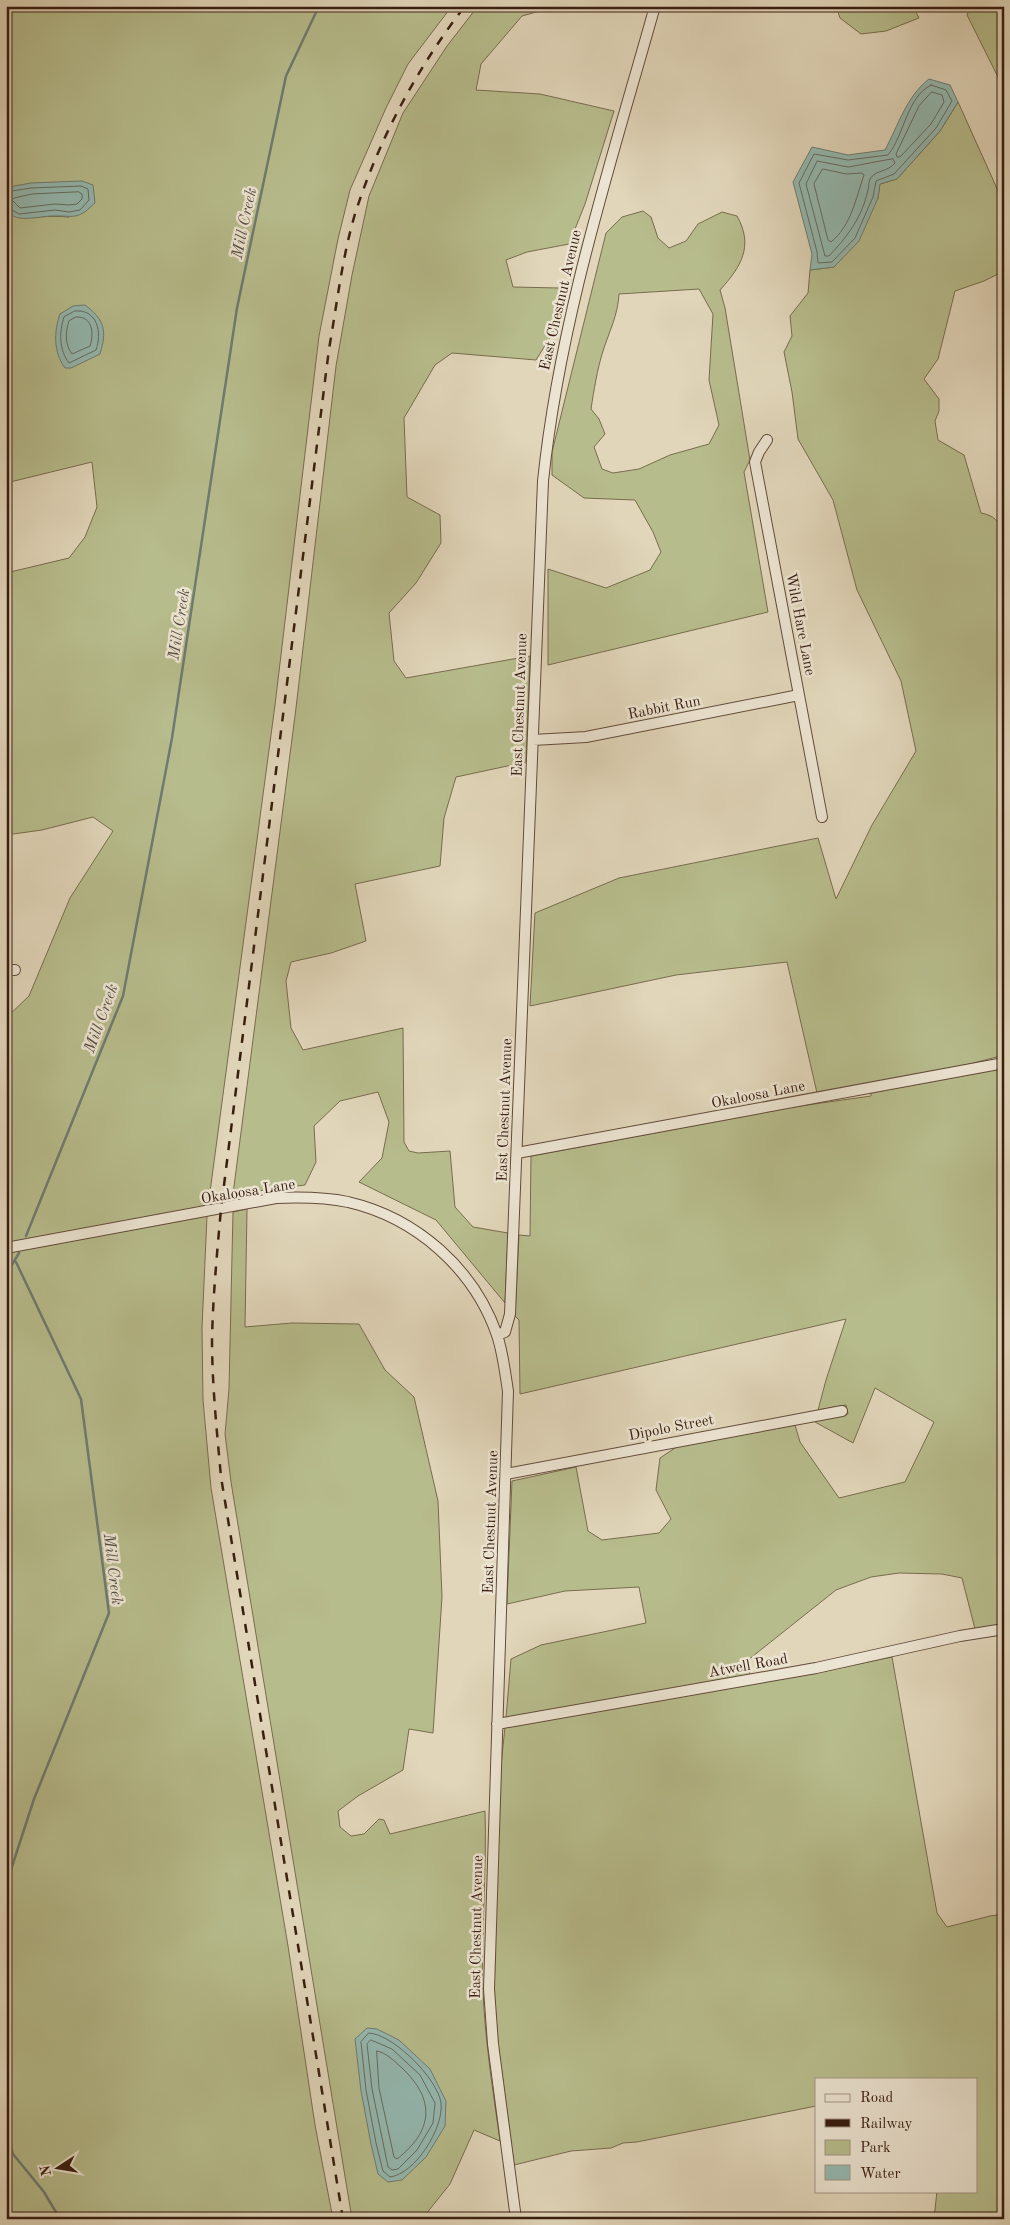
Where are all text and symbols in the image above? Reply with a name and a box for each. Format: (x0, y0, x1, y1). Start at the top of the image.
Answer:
water label: Mill Creek (229, 186, 260, 261)
street label: East Chestnut Avenue (538, 229, 585, 372)
street label: Wild Hare Lane (782, 572, 817, 677)
water label: Mill Creek (166, 587, 194, 662)
street label: East Chestnut Avenue (510, 633, 531, 777)
street label: Rabbit Run (627, 694, 702, 723)
water label: Mill Creek (82, 982, 122, 1056)
street label: East Chestnut Avenue (495, 1038, 516, 1182)
street label: Okaloosa Lane (710, 1079, 807, 1112)
street label: Okaloosa Lane (200, 1178, 297, 1207)
street label: Dipolo Street (627, 1413, 715, 1444)
street label: East Chestnut Avenue (481, 1450, 502, 1594)
water label: Mill Creek (100, 1532, 124, 1606)
street label: Atwell Road (707, 1652, 789, 1681)
street label: East Chestnut Avenue (469, 1855, 486, 1999)
legend (815, 2078, 978, 2192)
text: Road (860, 2091, 894, 2106)
text: Railway (860, 2117, 913, 2132)
text: Park (860, 2141, 891, 2156)
north arrow (32, 2142, 82, 2192)
text: N (38, 2164, 54, 2177)
text: Water (860, 2167, 901, 2182)

